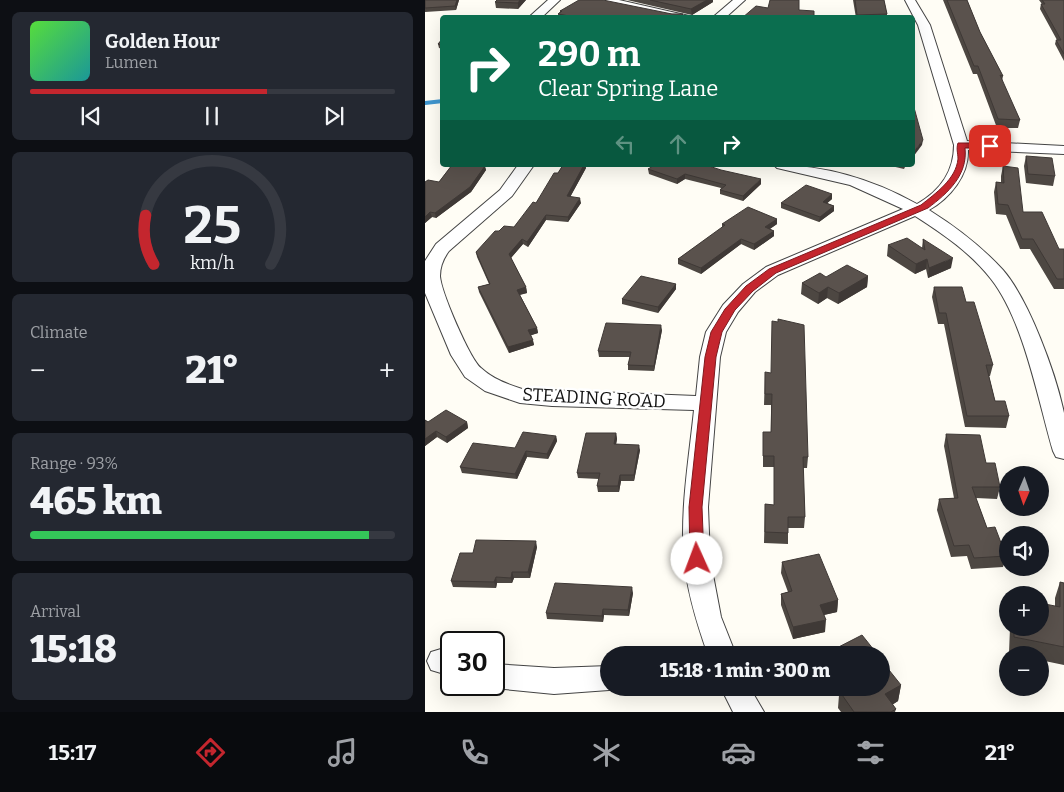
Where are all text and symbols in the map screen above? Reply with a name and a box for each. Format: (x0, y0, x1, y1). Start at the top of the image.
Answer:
text: Golden Hour (105, 30, 220, 53)
text: 290 m (538, 33, 640, 75)
icon: right (455, 35, 520, 100)
text: Lumen (105, 53, 158, 72)
text: Clear Spring Lane (538, 75, 718, 102)
icon: previous (77, 102, 105, 130)
icon: pause (198, 102, 226, 130)
icon: next (320, 102, 348, 130)
pin (969, 125, 1011, 167)
icon: left (611, 130, 639, 158)
icon: ahead (664, 130, 692, 158)
icon: right (717, 130, 745, 158)
icon: arrive (976, 132, 1004, 160)
text: 25 (184, 194, 241, 257)
text: km/h (190, 252, 235, 274)
text: Climate (30, 323, 88, 342)
text: 21° (185, 347, 239, 393)
text: − (30, 354, 45, 387)
text: + (379, 354, 395, 387)
street label: STEADING ROAD (522, 383, 666, 413)
text: Range · 93% (30, 454, 118, 473)
north arrow (999, 466, 1049, 516)
map controls (999, 466, 1049, 696)
text: 465 km (30, 478, 162, 524)
button: sound (999, 526, 1049, 576)
position arrow (670, 532, 722, 584)
button: + (999, 586, 1049, 636)
text: Arrival (30, 602, 81, 621)
text: 15:18 (30, 626, 117, 672)
speed limit sign: 30 (440, 631, 505, 696)
button: − (999, 646, 1049, 696)
text: 15:18 · 1 min · 300 m (660, 659, 830, 682)
icon: directions (193, 735, 228, 770)
icon: music (325, 735, 360, 770)
icon: phone (457, 735, 492, 770)
icon: climate (589, 735, 624, 770)
icon: car (721, 735, 756, 770)
icon: filters (853, 735, 888, 770)
text: 15:17 (48, 739, 96, 766)
text: 21° (985, 739, 1016, 766)

